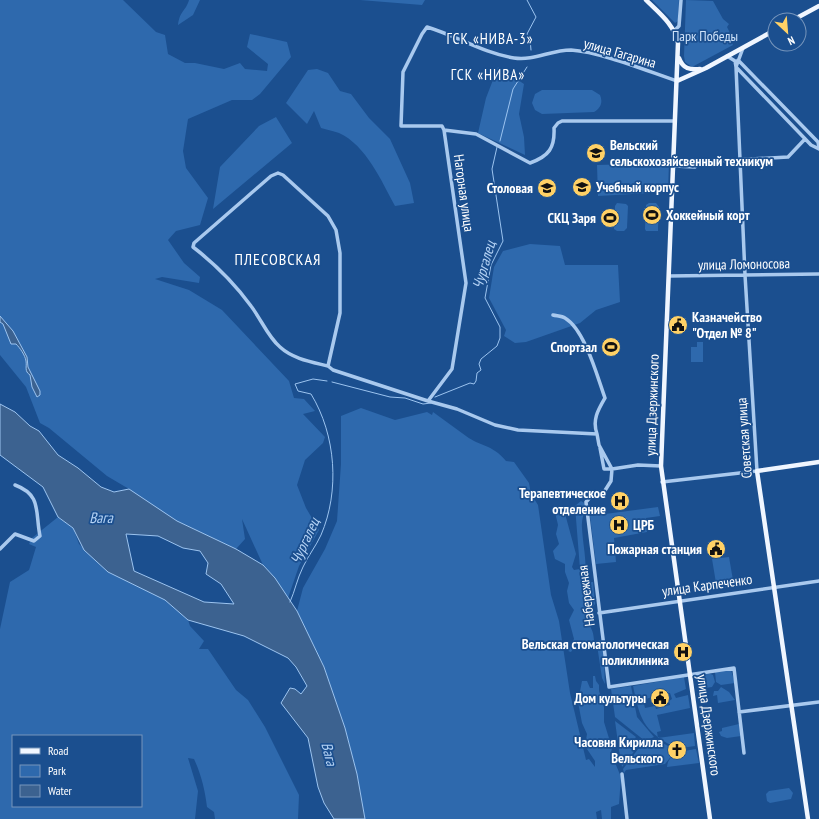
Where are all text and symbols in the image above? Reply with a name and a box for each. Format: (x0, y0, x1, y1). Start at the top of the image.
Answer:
north arrow (767, 12, 807, 52)
park label: Парк Победы (672, 27, 738, 45)
district label: ГСК «НИВА-3» (446, 29, 534, 48)
text: N (786, 33, 797, 49)
street label: улица Гагарина (582, 34, 658, 72)
district label: ГСК «НИВА» (451, 65, 525, 84)
place label: Вельский сельскохозяйсвенный техникум (610, 136, 773, 170)
school or university icon: Вельский сельскохозяйсвенный техникум (585, 142, 607, 164)
street label: Нагорная улица (450, 153, 478, 233)
school or university icon: Учебный корпус (571, 176, 593, 198)
school or university icon: Столовая (536, 177, 558, 199)
place label: Учебный корпус (595, 178, 679, 196)
place label: Столовая (487, 179, 533, 197)
sports icon: Хоккейный корт (641, 204, 663, 226)
place label: Хоккейный корт (666, 206, 750, 224)
sports icon: СКЦ Заря (599, 207, 621, 229)
place label: СКЦ Заря (548, 209, 596, 227)
water label: Чургалец (468, 237, 500, 291)
district label: ПЛЕСОВСКАЯ (235, 249, 321, 269)
street label: улица Ломоносова (698, 254, 790, 274)
place label: Казначейство "Отдел № 8" (692, 308, 762, 342)
public building icon: Казначейство "Отдел № 8" (667, 314, 689, 336)
sports icon: Спортзал (600, 336, 622, 358)
place label: Спортзал (550, 338, 597, 356)
street label: улица Дзержинского (641, 354, 663, 456)
street label: Советская улица (732, 397, 756, 479)
place label: Терапевтическое отделение (519, 484, 606, 518)
hospital icon: Терапевтическое отделение (609, 490, 631, 512)
water label: Вага (89, 508, 114, 527)
water label: Чургалец (286, 513, 324, 567)
hospital icon: ЦРБ (608, 514, 630, 536)
place label: ЦРБ (633, 516, 655, 534)
public building icon: Пожарная станция (705, 538, 727, 560)
place label: Пожарная станция (607, 540, 702, 558)
street label: Набережная (573, 564, 599, 628)
street label: улица Карпеченко (661, 570, 753, 600)
place label: Вельская стоматологическая поликлиника (522, 635, 669, 669)
hospital icon: Вельская стоматологическая поликлиника (672, 641, 694, 663)
street label: улица Дзержинского (693, 673, 725, 777)
public building icon: Дом культуры (649, 687, 671, 709)
place label: Дом культуры (574, 689, 646, 707)
place label: Часовня Кирилла Вельского (574, 733, 663, 767)
legend (12, 735, 142, 807)
church icon: Часовня Кирилла Вельского (666, 739, 688, 761)
water label: Вага (317, 740, 342, 769)
text: Road (48, 743, 68, 758)
text: Park (48, 763, 66, 778)
text: Water (48, 783, 73, 798)

